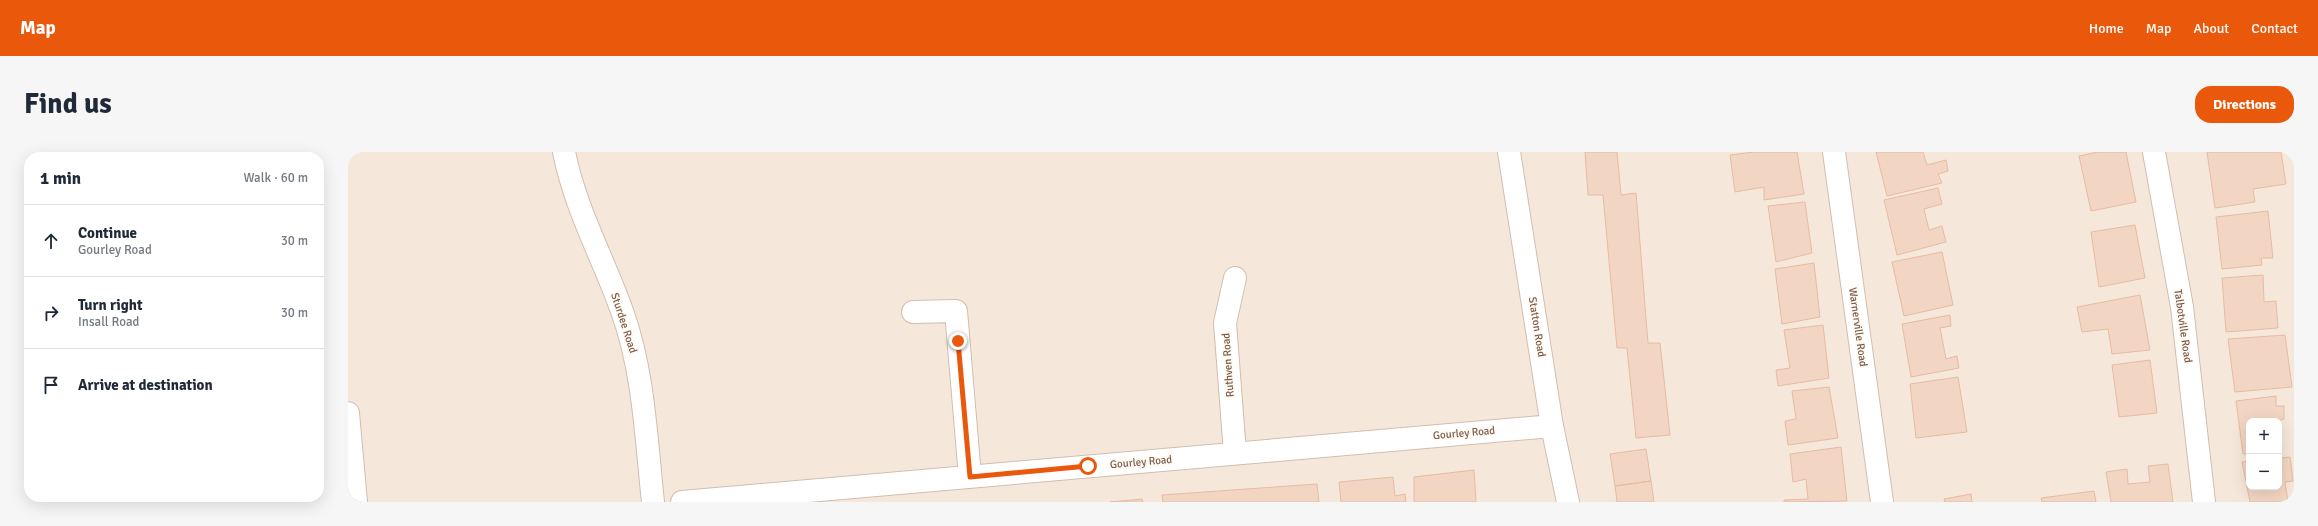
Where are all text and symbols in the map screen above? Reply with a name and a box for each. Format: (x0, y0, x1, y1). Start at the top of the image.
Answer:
text: Map (20, 16, 56, 40)
text: Home (2089, 20, 2124, 37)
text: Map (2146, 20, 2171, 37)
text: About (2193, 20, 2229, 37)
text: Contact (2251, 20, 2298, 37)
button: Directions (2195, 86, 2294, 123)
text: Find us (24, 87, 112, 121)
text: 1 min (40, 168, 81, 189)
text: Walk · 60 m (244, 170, 308, 186)
text: Continue (78, 224, 137, 242)
icon: ahead (40, 230, 62, 252)
text: 30 m (281, 233, 308, 249)
text: Gourley Road (78, 242, 152, 258)
street label: Warnerville Road (1846, 286, 1870, 368)
street label: Talbotville Road (2171, 288, 2195, 364)
street label: Sturdee Road (608, 291, 640, 355)
text: Turn right (78, 296, 143, 314)
street label: Statton Road (1526, 296, 1548, 358)
icon: right (40, 302, 62, 324)
text: 30 m (281, 305, 308, 321)
text: Insall Road (78, 314, 139, 330)
route end (949, 332, 967, 350)
street label: Ruthven Road (1219, 332, 1237, 398)
icon: arrive (40, 374, 62, 396)
text: Arrive at destination (78, 376, 213, 394)
map controls (2246, 418, 2282, 490)
button: + (2246, 418, 2282, 454)
street label: Gourley Road (1432, 424, 1496, 442)
street label: Gourley Road (1109, 453, 1173, 471)
button: − (2246, 454, 2282, 490)
route start (1079, 457, 1097, 475)

